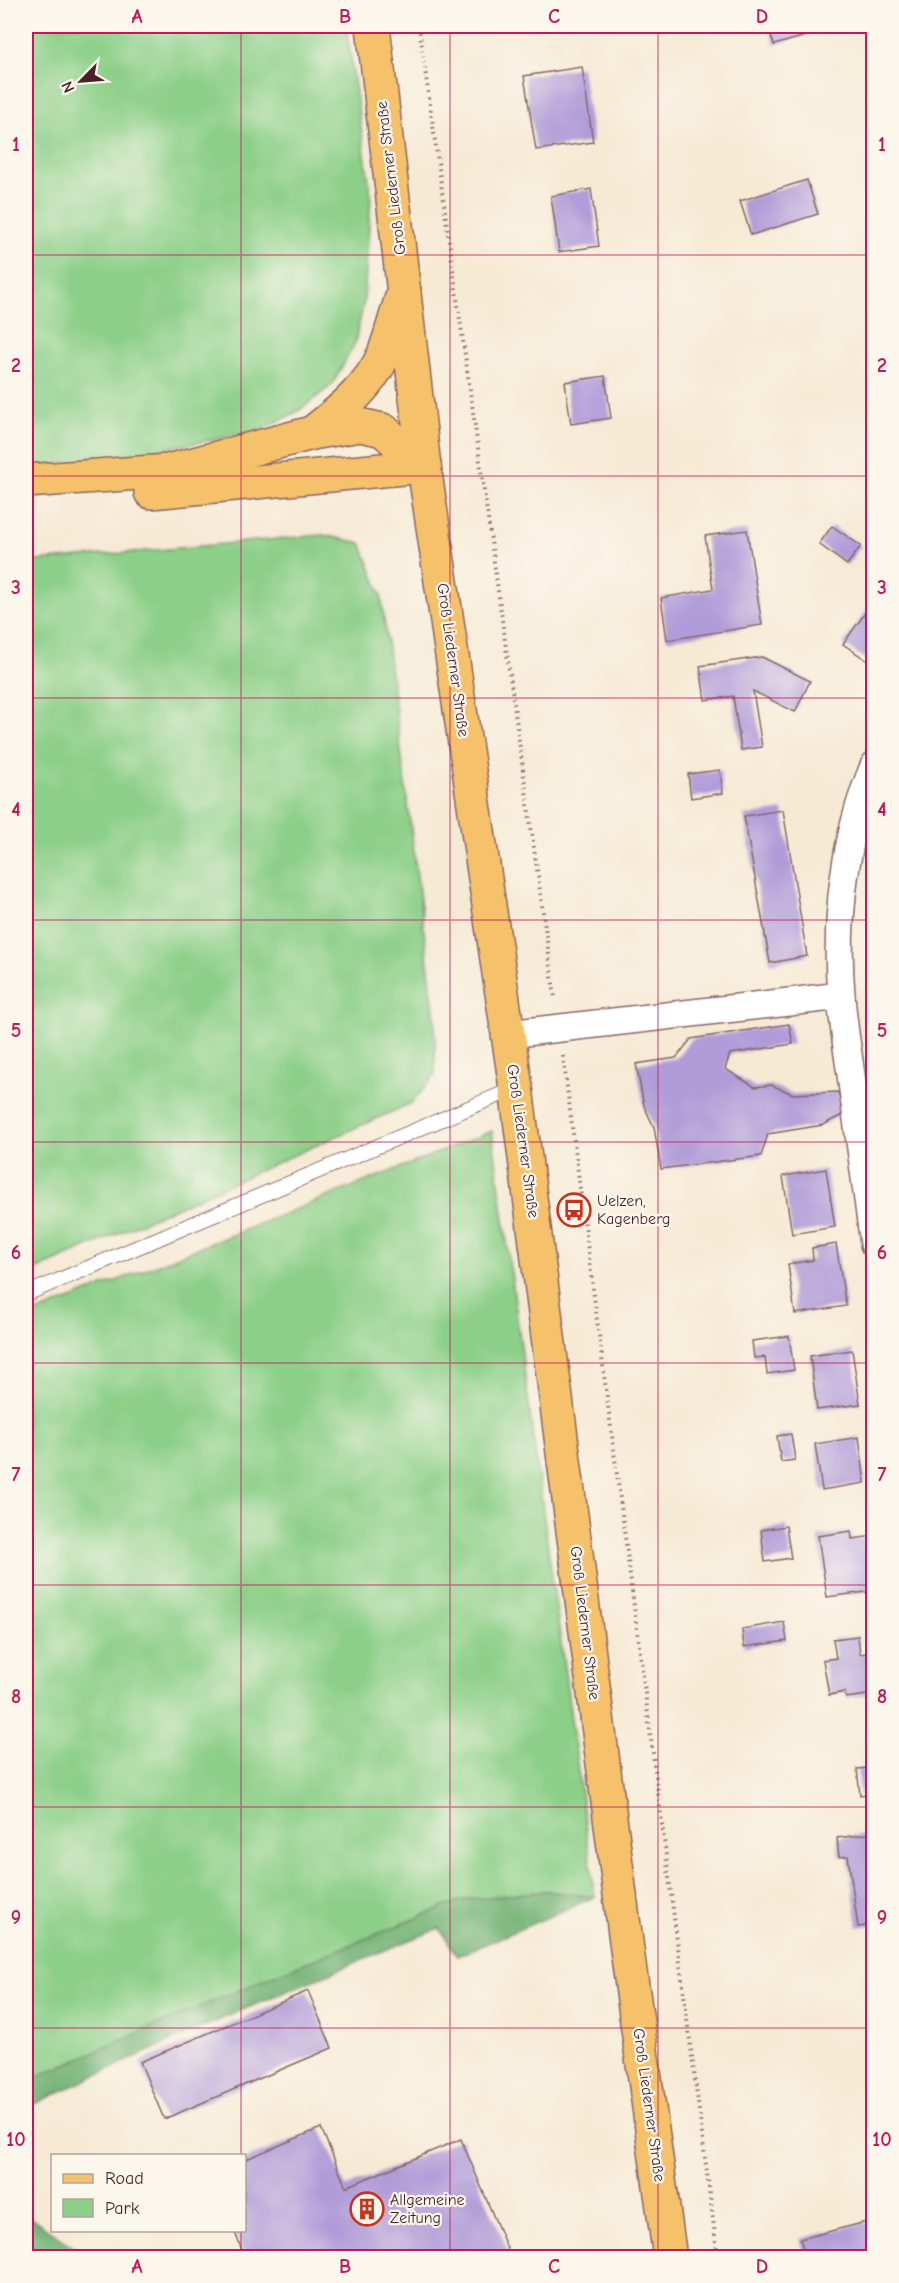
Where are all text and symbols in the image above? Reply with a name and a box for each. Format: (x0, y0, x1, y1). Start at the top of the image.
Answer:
text: A (131, 5, 143, 28)
text: B (339, 5, 351, 28)
text: C (548, 5, 560, 28)
text: D (756, 5, 768, 28)
north arrow (51, 51, 111, 111)
text: N (58, 78, 79, 95)
street label: Groß Liederner Straße (373, 100, 409, 256)
text: 1 (12, 133, 20, 156)
text: 1 (878, 133, 886, 156)
text: 2 (11, 354, 21, 377)
text: 2 (877, 354, 887, 377)
text: 3 (11, 576, 21, 599)
text: 3 (877, 576, 887, 599)
street label: Groß Liederner Straße (433, 582, 473, 738)
text: 4 (11, 798, 21, 821)
text: 4 (877, 798, 887, 821)
text: 5 (11, 1019, 21, 1042)
text: 5 (877, 1019, 887, 1042)
street label: Groß Liederner Straße (503, 1063, 543, 1219)
bus stop icon: Uelzen, Kagenberg (556, 1192, 592, 1228)
place label: Uelzen, Kagenberg (597, 1192, 671, 1228)
text: 6 (11, 1241, 21, 1264)
text: 6 (877, 1241, 887, 1264)
text: 7 (12, 1463, 21, 1486)
text: 7 (878, 1463, 887, 1486)
street label: Groß Liederner Straße (567, 1545, 603, 1701)
text: 8 (11, 1685, 21, 1708)
text: 8 (877, 1685, 887, 1708)
text: 9 (11, 1906, 21, 1929)
text: 9 (877, 1906, 887, 1929)
street label: Groß Liederner Straße (629, 2027, 669, 2183)
text: 10 (6, 2128, 26, 2151)
text: 10 (872, 2128, 892, 2151)
legend (51, 2154, 246, 2232)
text: Road (105, 2168, 144, 2189)
building icon: Allgemeine Zeitung (349, 2191, 385, 2227)
place label: Allgemeine Zeitung (390, 2191, 465, 2227)
text: Park (105, 2198, 140, 2219)
text: A (131, 2255, 143, 2278)
text: B (339, 2255, 351, 2278)
text: C (548, 2255, 560, 2278)
text: D (756, 2255, 768, 2278)

